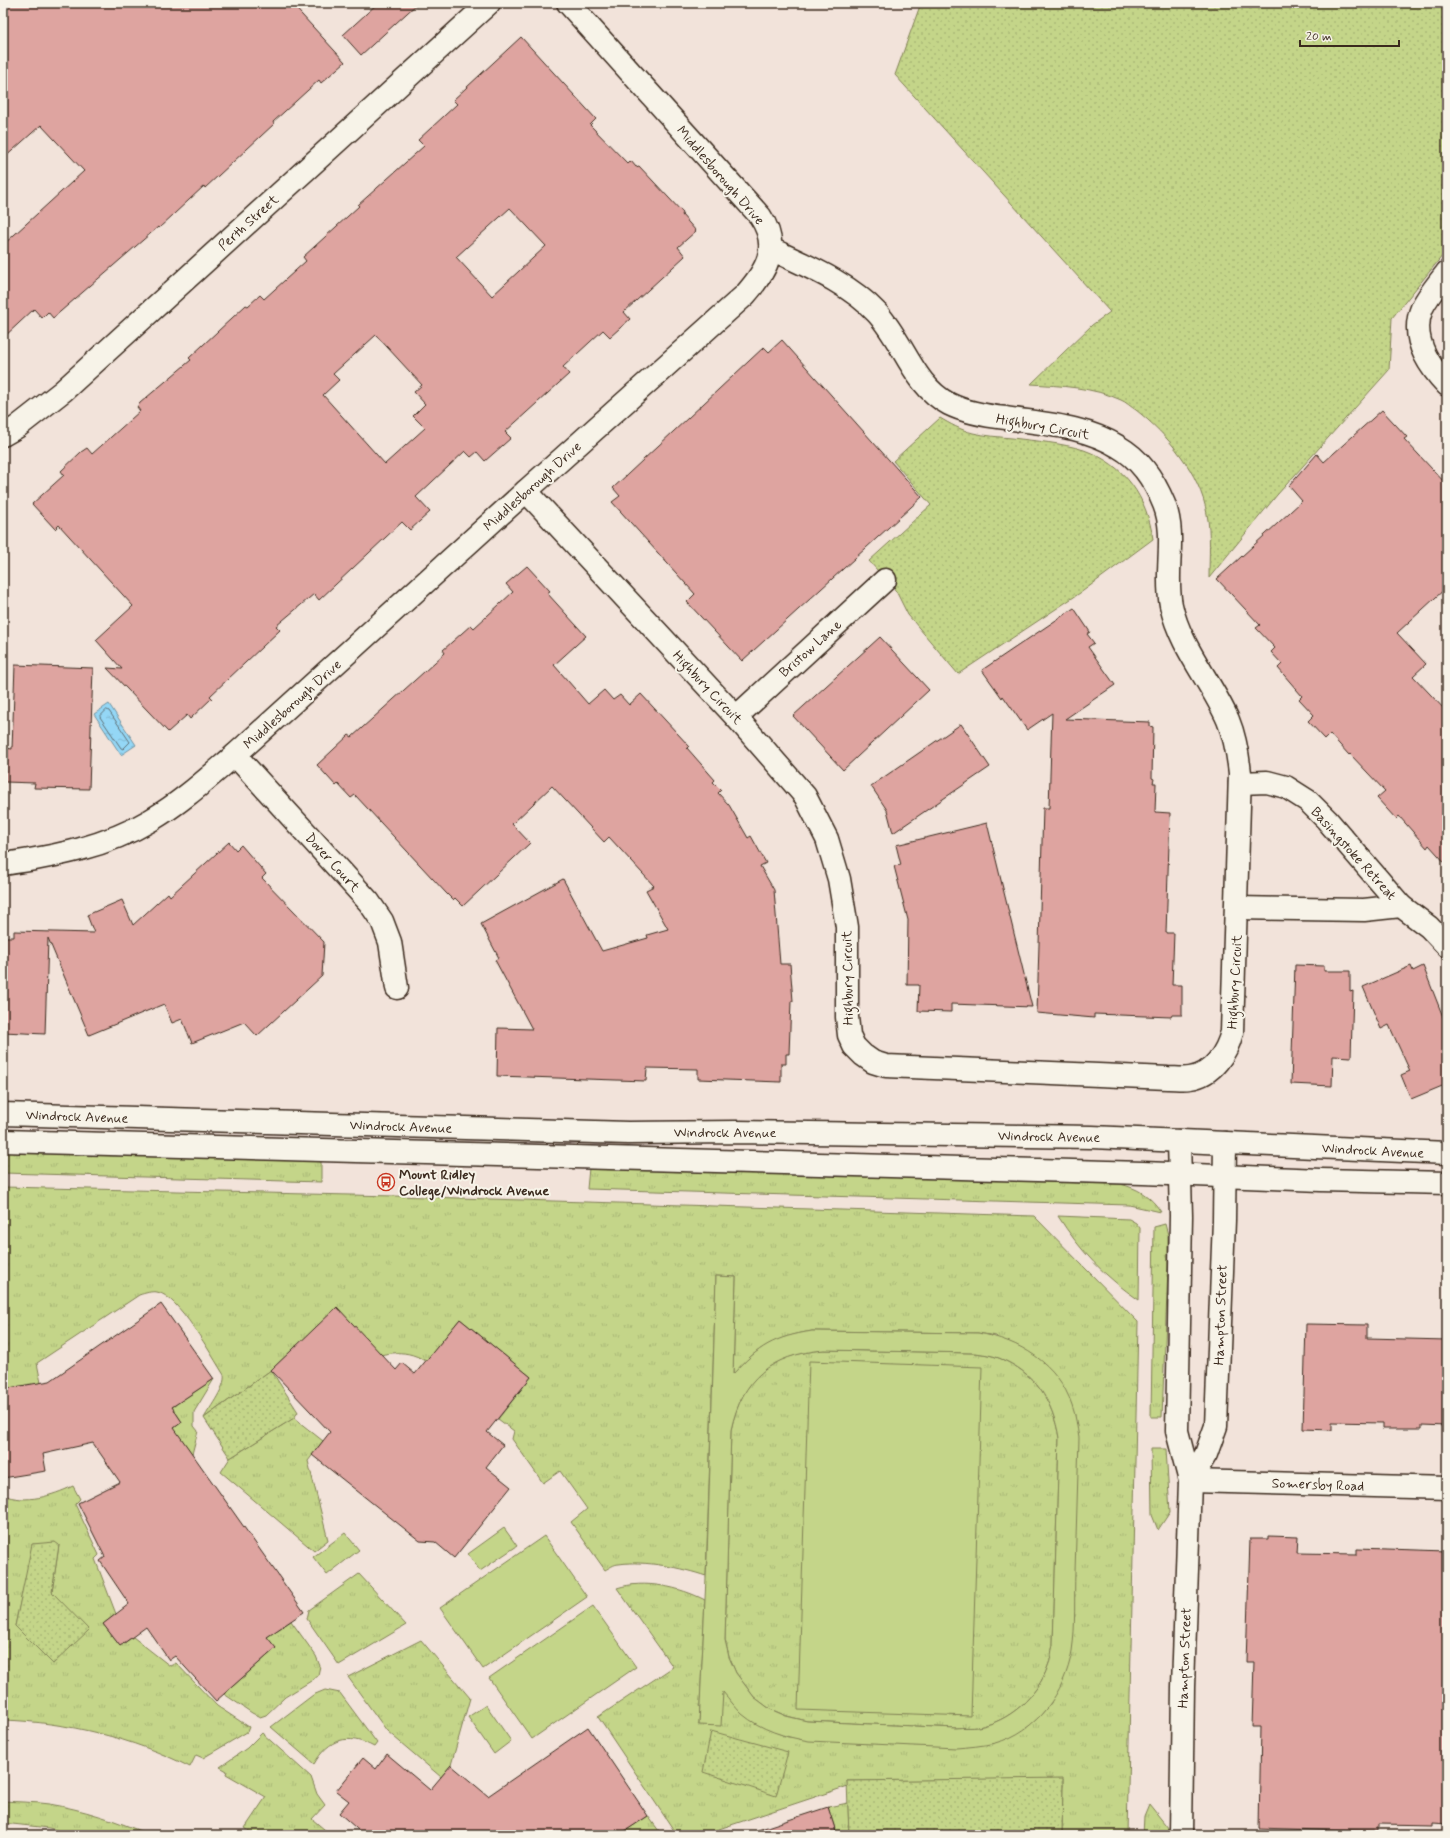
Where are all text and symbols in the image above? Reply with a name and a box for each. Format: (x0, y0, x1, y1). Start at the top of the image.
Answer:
scale bar (1300, 22, 1399, 48)
text: 20 m (1306, 29, 1332, 45)
street label: Middlesborough Drive (672, 122, 768, 229)
street label: Perth Street (215, 190, 283, 255)
street label: Highbury Circuit (994, 410, 1092, 446)
street label: Middlesborough Drive (480, 438, 585, 536)
street label: Bristow Lane (776, 616, 846, 682)
street label: Highbury Circuit (667, 647, 747, 730)
street label: Middlesborough Drive (240, 656, 345, 754)
street label: Basingstoke Retreat (1307, 803, 1400, 904)
street label: Dover Court (301, 829, 364, 897)
street label: Highbury Circuit (838, 930, 860, 1025)
street label: Highbury Circuit (1224, 934, 1248, 1030)
street label: Windrock Avenue (25, 1106, 129, 1128)
street label: Windrock Avenue (349, 1116, 453, 1138)
street label: Windrock Avenue (674, 1124, 776, 1142)
street label: Windrock Avenue (998, 1127, 1101, 1147)
street label: Windrock Avenue (1321, 1139, 1425, 1163)
place label: Mount Ridley College/Windrock Avenue (399, 1166, 549, 1201)
bus stop icon: Mount Ridley College/Windrock Avenue (376, 1172, 396, 1192)
street label: Hampton Street (1210, 1264, 1232, 1366)
street label: Somersby Road (1271, 1474, 1365, 1496)
street label: Hampton Street (1174, 1607, 1196, 1709)

